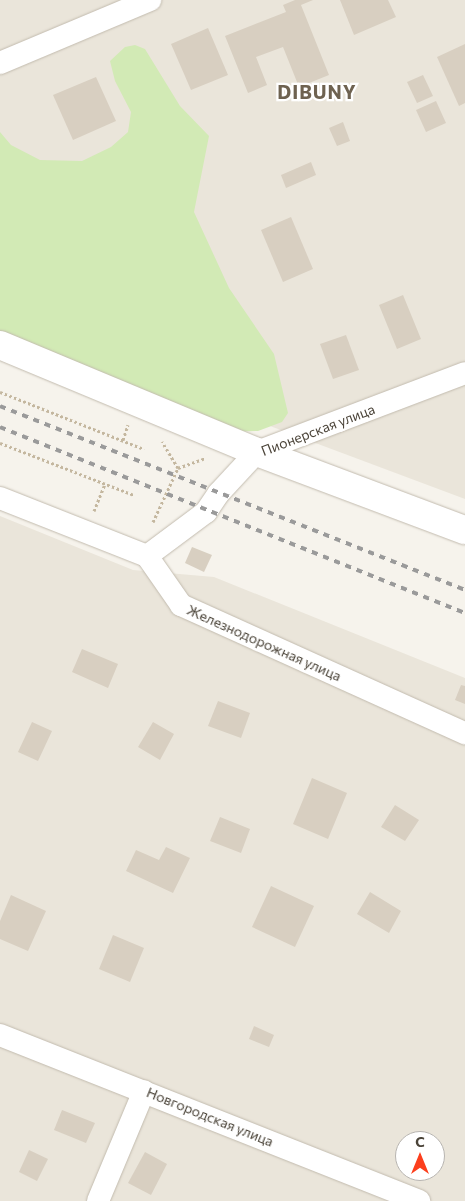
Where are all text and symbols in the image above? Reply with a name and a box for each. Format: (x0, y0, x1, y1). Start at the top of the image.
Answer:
district label: DIBUNY (276, 81, 358, 103)
street label: Пионерская улица (259, 401, 377, 459)
street label: Железнодорожная улица (184, 601, 344, 685)
street label: Новгородская улица (144, 1084, 276, 1150)
north arrow (395, 1131, 445, 1181)
text: С (415, 1133, 425, 1150)

